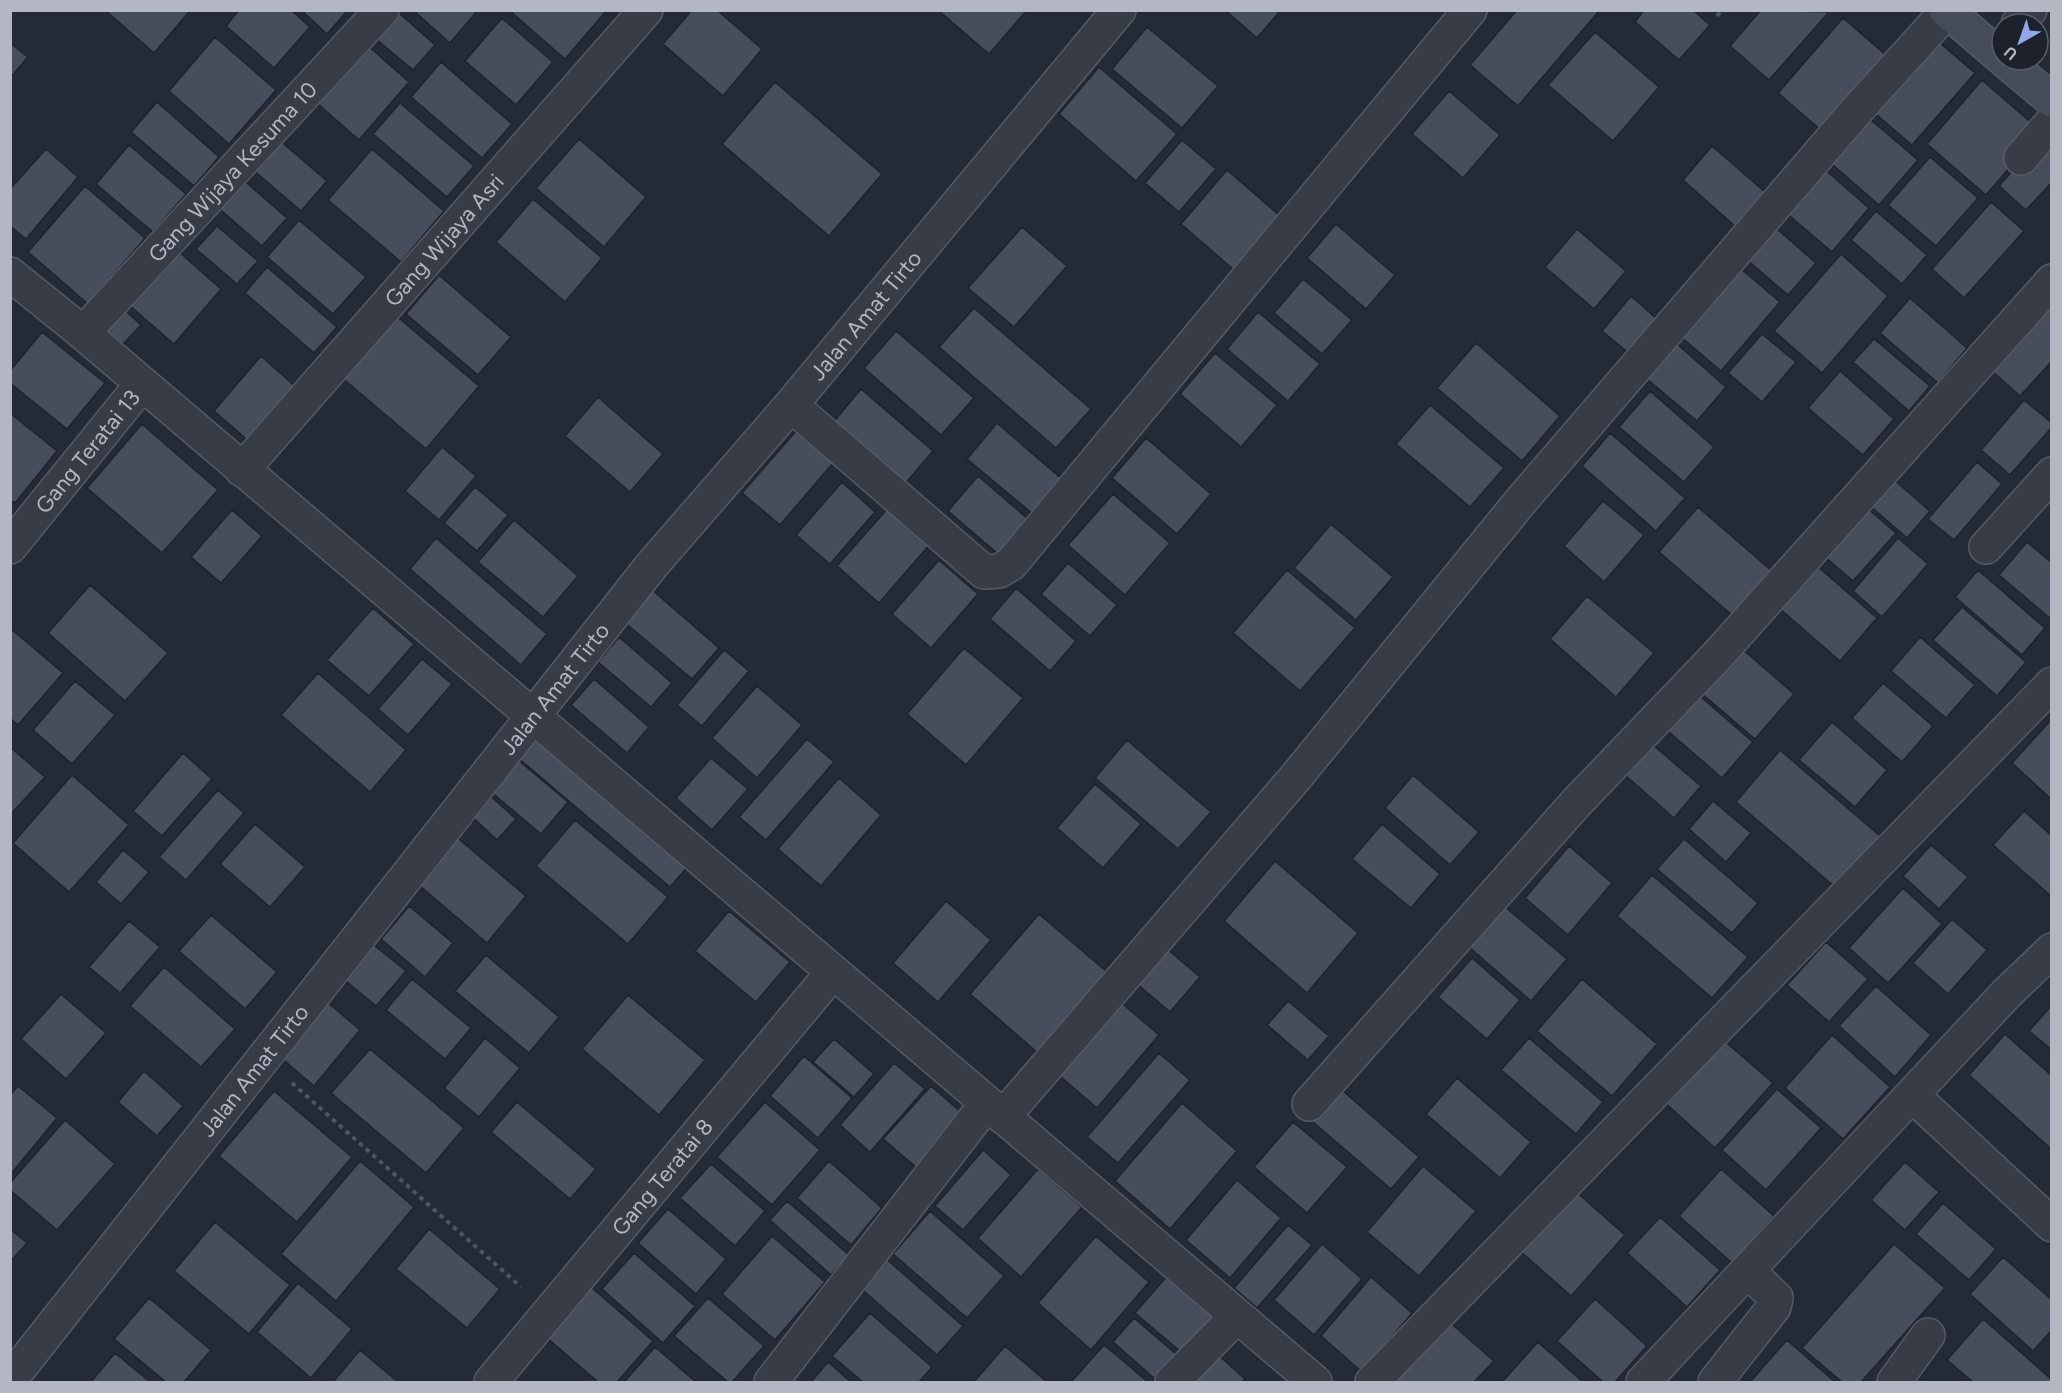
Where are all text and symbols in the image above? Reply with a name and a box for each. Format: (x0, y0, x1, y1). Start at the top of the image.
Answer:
north arrow (1990, 12, 2050, 72)
text: U (2000, 42, 2021, 64)
street label: Gang Wijaya Kesuma 10 (142, 76, 323, 267)
street label: Gang Wijaya Asri (379, 168, 509, 312)
street label: Jalan Amat Tirto (804, 245, 927, 386)
street label: Gang Teratai 13 (29, 384, 145, 519)
street label: Jalan Amat Tirto (494, 617, 615, 760)
street label: Jalan Amat Tirto (193, 999, 314, 1142)
street label: Gang Teratai 8 (606, 1113, 718, 1241)

